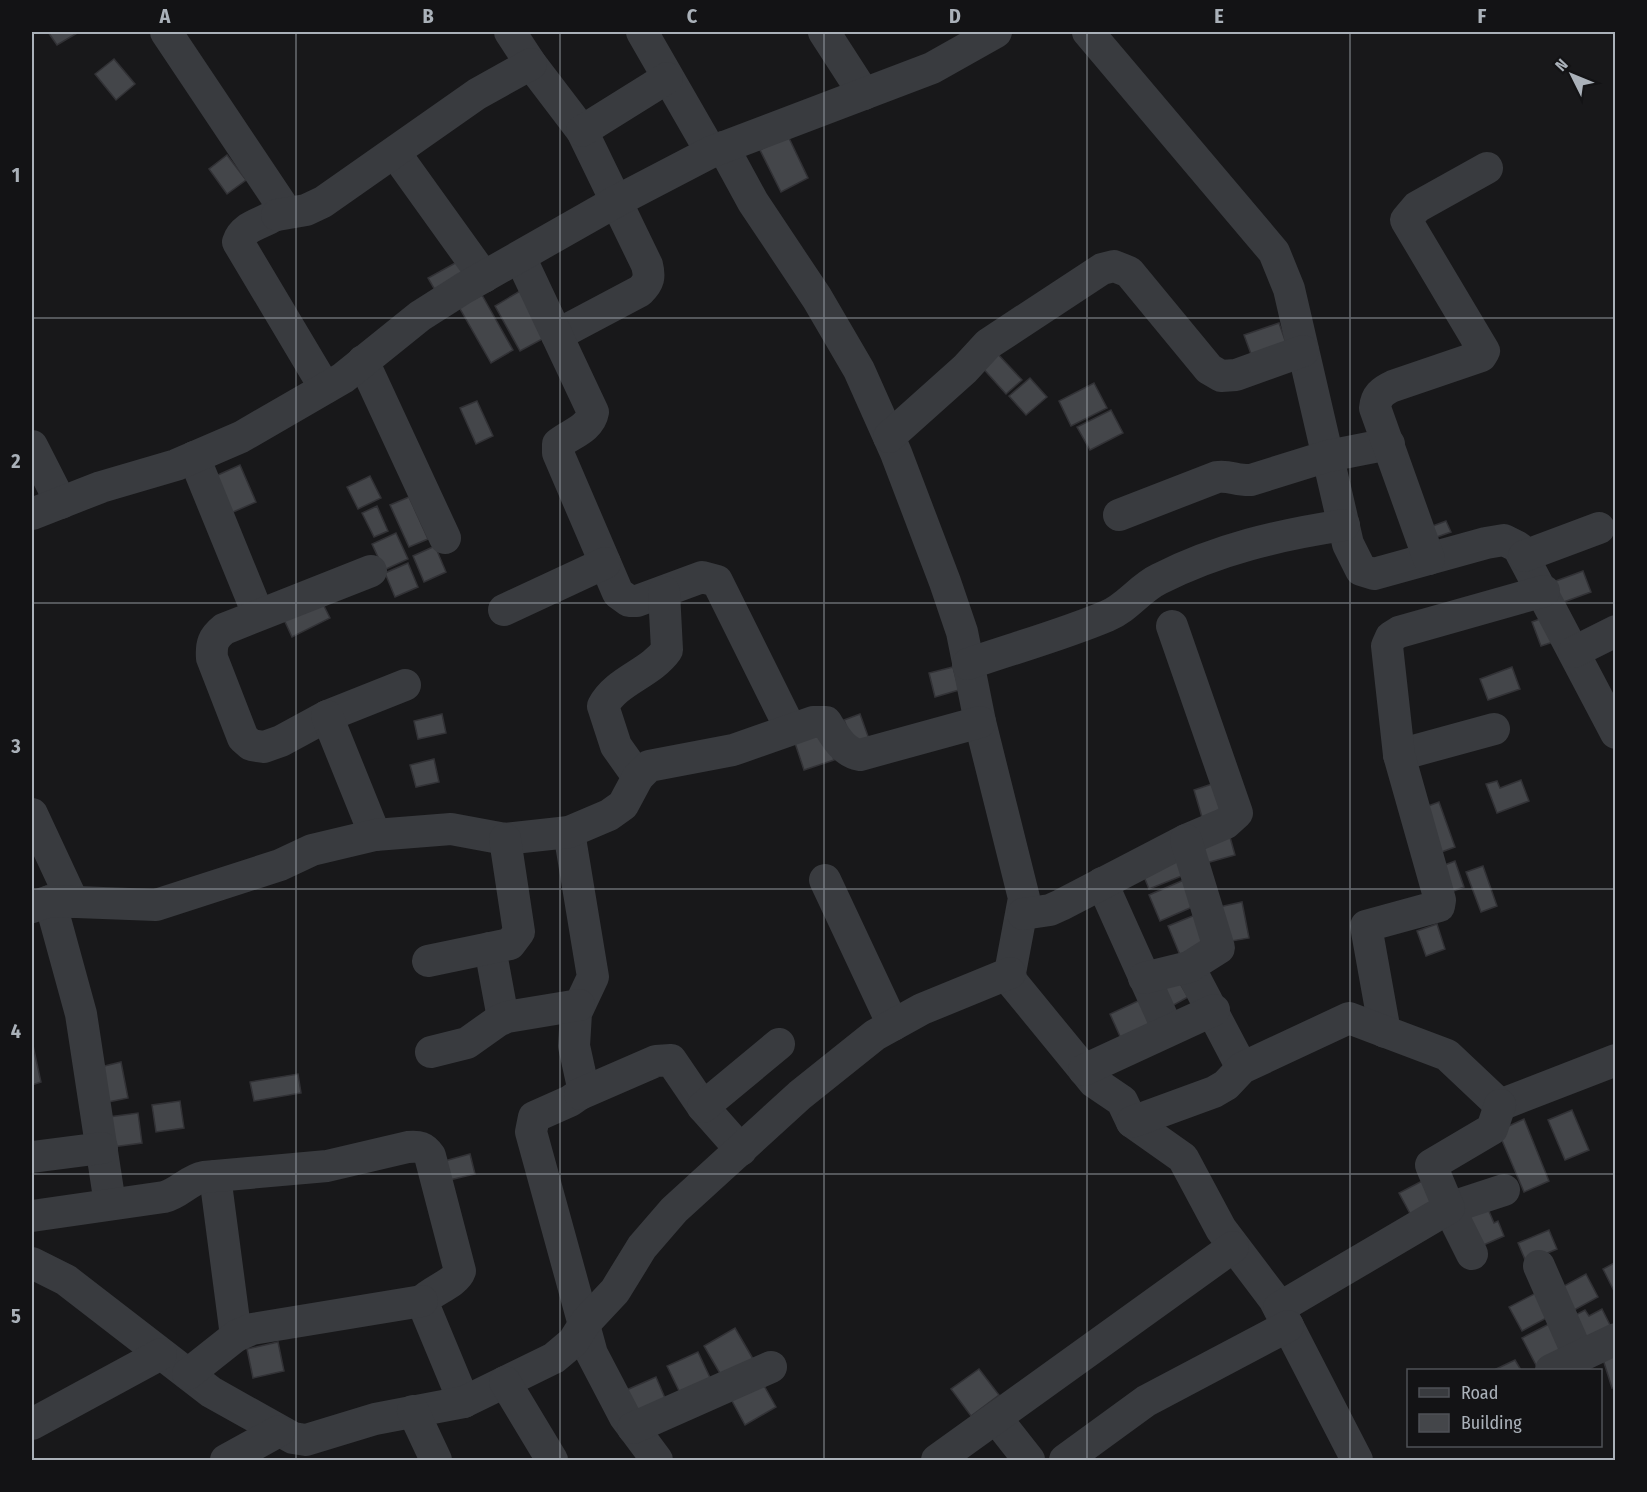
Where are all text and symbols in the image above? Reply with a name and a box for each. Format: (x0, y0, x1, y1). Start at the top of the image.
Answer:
text: A (159, 4, 172, 28)
text: B (422, 4, 434, 28)
text: C (687, 4, 698, 28)
text: D (949, 4, 961, 28)
text: E (1214, 4, 1224, 28)
text: F (1478, 4, 1487, 28)
north arrow (1542, 45, 1602, 105)
text: N (1551, 55, 1572, 75)
text: 1 (12, 163, 20, 187)
text: 2 (10, 449, 21, 473)
text: 3 (10, 734, 21, 758)
text: 4 (11, 1019, 21, 1043)
text: 5 (11, 1304, 21, 1328)
legend (1407, 1369, 1602, 1447)
text: Road (1461, 1382, 1498, 1404)
text: Building (1461, 1412, 1522, 1434)

